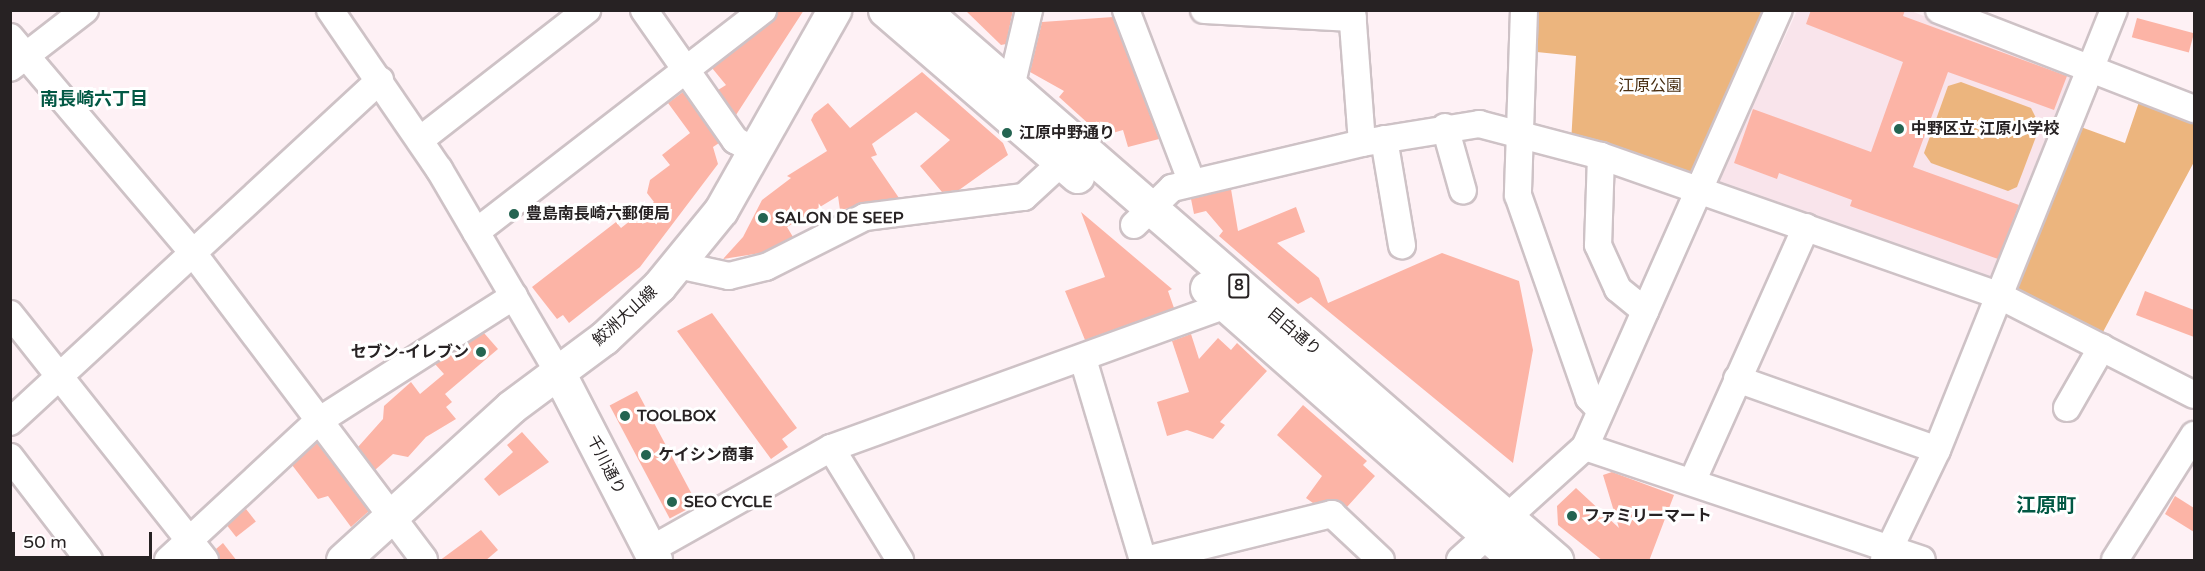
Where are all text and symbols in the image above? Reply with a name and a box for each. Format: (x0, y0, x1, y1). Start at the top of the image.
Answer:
park label: 江原公園 (1618, 76, 1682, 96)
district label: 南長崎六丁目 (40, 88, 148, 110)
place label: 中野区立 江原小学校 (1911, 119, 2059, 139)
marker: 中野区立 江原小学校 (1892, 122, 1906, 136)
place label: 江原中野通り (1019, 123, 1115, 143)
marker: 江原中野通り (1000, 126, 1014, 140)
place label: 豊島南長崎六郵便局 (526, 204, 670, 224)
marker: 豊島南長崎六郵便局 (507, 207, 521, 221)
place label: SALON DE SEEP (775, 208, 903, 228)
marker: SALON DE SEEP (756, 211, 770, 225)
road number: 8 (1227, 274, 1251, 298)
street label: 鮫洲大山線 (589, 282, 661, 350)
street label: 目白通り (1263, 304, 1325, 360)
place label: セブン-イレブン (350, 342, 469, 362)
marker: セブン-イレブン (474, 345, 488, 359)
place label: TOOLBOX (637, 406, 716, 426)
marker: TOOLBOX (618, 409, 632, 423)
street label: 千川通り (583, 432, 629, 498)
place label: ケイシン商事 (658, 445, 754, 465)
marker: ケイシン商事 (639, 448, 653, 462)
place label: SEO CYCLE (684, 492, 773, 512)
district label: 江原町 (2016, 494, 2076, 518)
marker: SEO CYCLE (665, 495, 679, 509)
place label: ファミリーマート (1584, 506, 1712, 526)
marker: ファミリーマート (1565, 509, 1579, 523)
scale bar (15, 520, 154, 558)
text: 50 m (23, 531, 67, 553)

